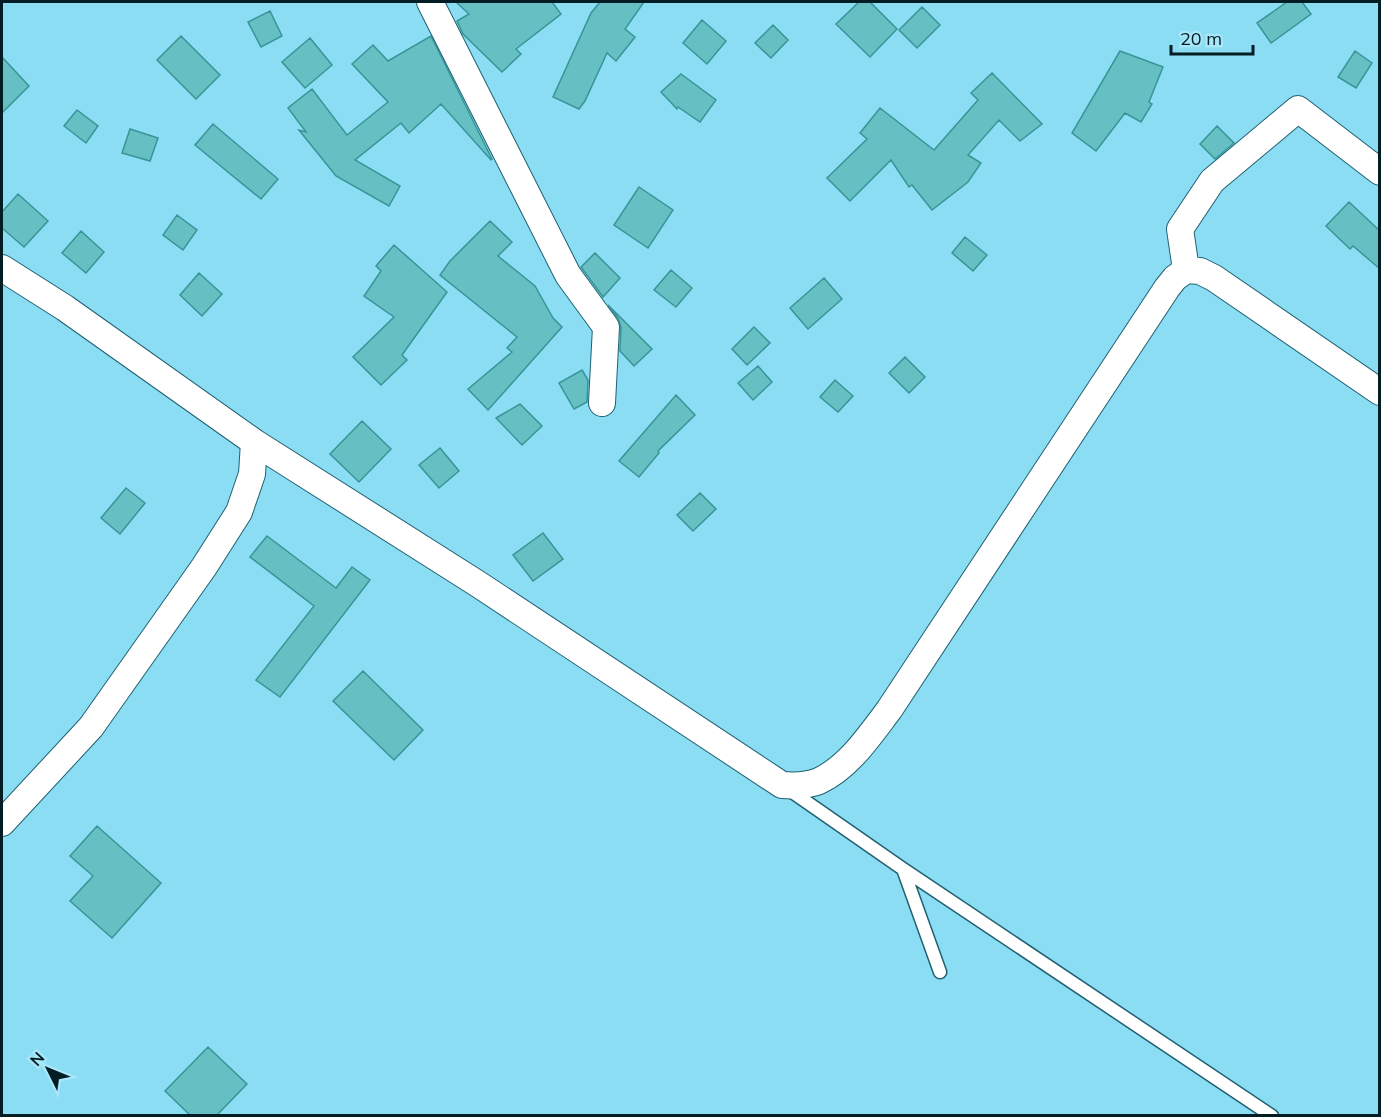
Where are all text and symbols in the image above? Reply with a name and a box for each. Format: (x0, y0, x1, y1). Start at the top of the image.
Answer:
scale bar (1171, 18, 1254, 56)
text: 20 m (1180, 27, 1222, 50)
north arrow (18, 1039, 78, 1099)
text: N (26, 1048, 48, 1070)

